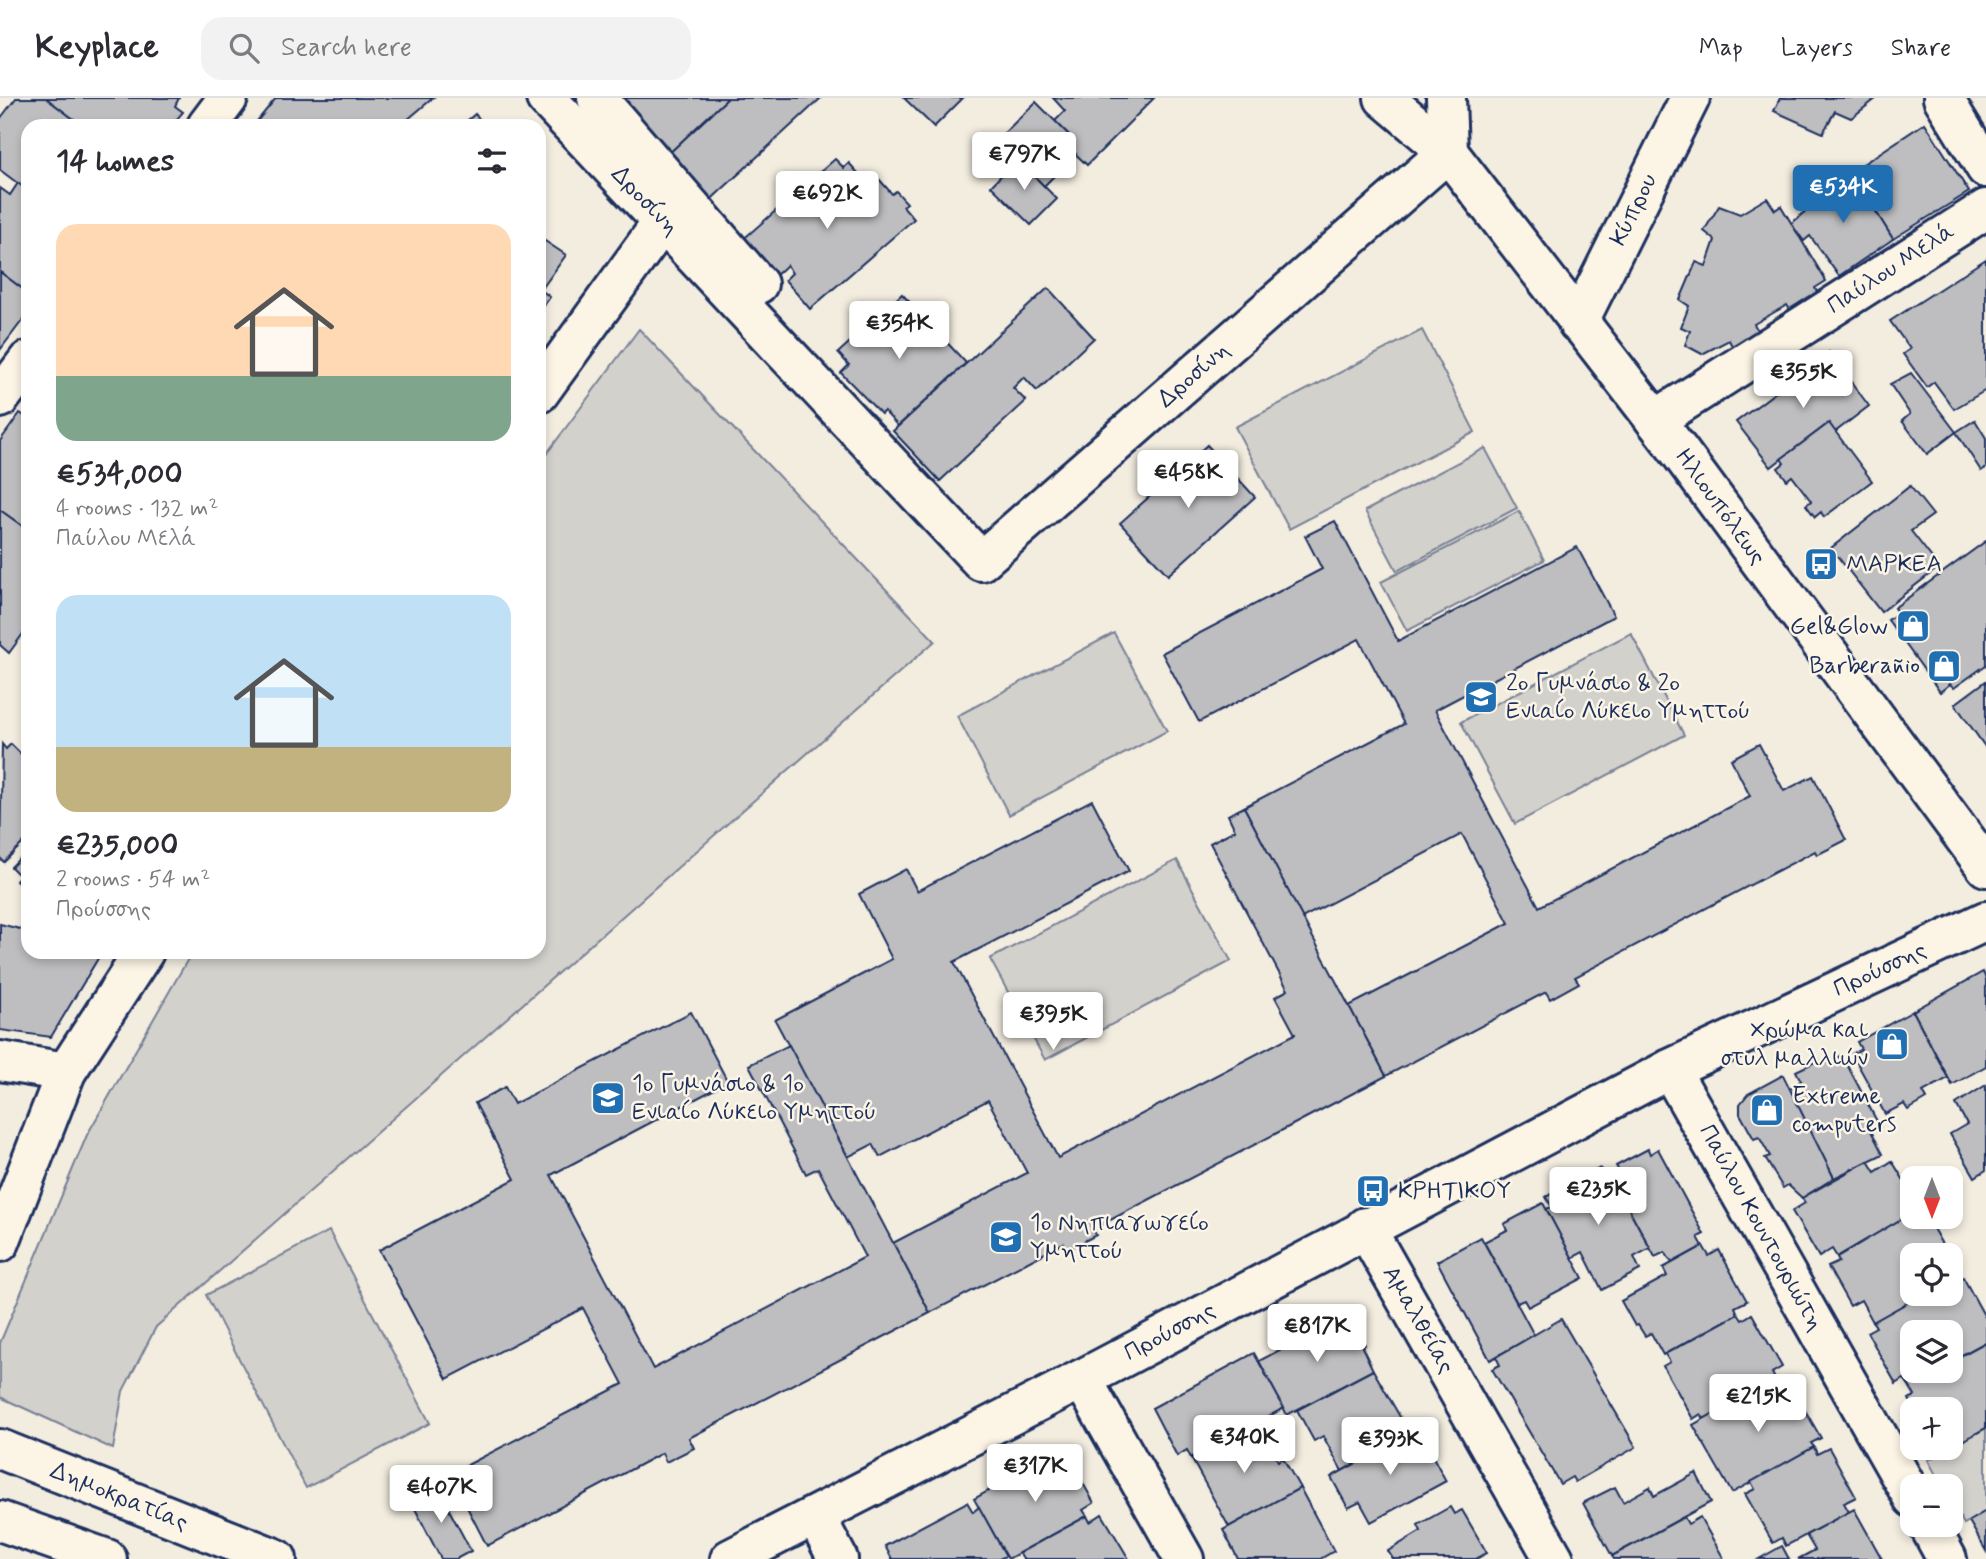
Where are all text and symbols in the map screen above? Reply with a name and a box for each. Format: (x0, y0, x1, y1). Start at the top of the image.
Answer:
search box (201, 17, 691, 80)
text: Keyplace (35, 26, 159, 70)
icon: search (225, 29, 263, 67)
text: Search here (281, 31, 412, 65)
text: Map (1699, 33, 1743, 64)
text: Layers (1781, 33, 1853, 64)
text: Share (1891, 33, 1951, 64)
pin: €797K (975, 132, 1073, 192)
text: €797K (988, 140, 1060, 170)
text: 14 homes (56, 142, 174, 181)
icon: filters (473, 142, 511, 180)
street label: Δροσίνη (604, 159, 686, 243)
pin: €534K (1794, 166, 1892, 225)
street label: Κύπρου (1603, 169, 1665, 251)
pin: €692K (778, 172, 876, 231)
text: €534K (1809, 173, 1877, 203)
text: €692K (792, 179, 862, 209)
street label: Παύλου Μελά (1821, 216, 1961, 322)
icon: home (221, 269, 347, 395)
pin: €354K (850, 302, 948, 361)
text: €354K (865, 309, 933, 339)
street label: Δροσίνη (1151, 335, 1237, 415)
pin: €355K (1754, 350, 1852, 410)
text: €355K (1770, 358, 1836, 388)
street label: Ηλιουπόλεως (1667, 443, 1773, 571)
pin: €458K (1139, 450, 1237, 510)
text: €534,000 (56, 455, 183, 494)
text: €458K (1153, 458, 1223, 488)
text: 4 rooms · 132 m² (56, 494, 218, 524)
text: Παύλου Μελά (56, 524, 196, 554)
bus stop icon: ΜΑΡΚΕΑ (1802, 545, 1840, 583)
place label: ΜΑΡΚΕΑ (1846, 549, 1942, 580)
shop icon: Gel&Glow (1894, 607, 1932, 645)
place label: Gel&Glow (1790, 611, 1888, 642)
icon: home (221, 640, 347, 766)
shop icon: Barberañio (1925, 647, 1963, 685)
place label: Barberañio (1809, 651, 1920, 682)
place label: 2ο Γυμνάσιο & 2ο Ενιαίο Λύκειο Υμηττού (1506, 668, 1750, 727)
school or university icon: 2ο Γυμνάσιο & 2ο Ενιαίο Λύκειο Υμηττού (1462, 678, 1500, 716)
text: €235,000 (56, 826, 178, 865)
text: 2 rooms · 54 m² (56, 865, 210, 895)
text: Προύσσης (56, 895, 151, 925)
street label: Προύσσης (1828, 935, 1932, 1005)
pin: €395K (1004, 992, 1102, 1052)
text: €395K (1019, 1000, 1087, 1030)
place label: Χρώμα και στυλ μαλλιών (1721, 1015, 1868, 1074)
shop icon: Χρώμα και στυλ μαλλιών (1873, 1025, 1911, 1063)
place label: 1ο Γυμνάσιο & 1ο Ενιαίο Λύκειο Υμηττού (632, 1069, 876, 1128)
school or university icon: 1ο Γυμνάσιο & 1ο Ενιαίο Λύκειο Υμηττού (589, 1079, 627, 1117)
place label: Extreme computers (1792, 1081, 1896, 1140)
shop icon: Extreme computers (1748, 1091, 1786, 1129)
street label: Παύλου Κουντουριώτη (1691, 1119, 1831, 1337)
north arrow (1900, 1166, 1964, 1228)
map controls (1900, 1166, 1963, 1537)
pin: €235K (1549, 1168, 1647, 1227)
bus stop icon: ΚΡΗΤΙΚΟΥ (1354, 1172, 1392, 1210)
text: €235K (1565, 1175, 1631, 1205)
place label: ΚΡΗΤΙΚΟΥ (1398, 1176, 1511, 1207)
place label: 1ο Νηπιαγωγείο Υμηττού (1030, 1208, 1209, 1267)
school or university icon: 1ο Νηπιαγωγείο Υμηττού (987, 1218, 1025, 1256)
button: locate (1900, 1243, 1963, 1306)
street label: Αμαλθείας (1375, 1260, 1461, 1380)
street label: Προύσσης (1119, 1295, 1221, 1369)
pin: €817K (1268, 1304, 1366, 1364)
text: €817K (1283, 1312, 1351, 1342)
button: layers (1900, 1320, 1963, 1383)
pin: €215K (1709, 1374, 1807, 1434)
text: €215K (1725, 1382, 1791, 1412)
button: + (1900, 1397, 1963, 1460)
pin: €340K (1195, 1416, 1293, 1475)
pin: €393K (1341, 1418, 1439, 1477)
text: €340K (1209, 1423, 1279, 1453)
text: €393K (1358, 1425, 1422, 1455)
pin: €317K (986, 1444, 1084, 1504)
text: €317K (1003, 1452, 1067, 1482)
street label: Δημοκρατίας (46, 1455, 192, 1539)
pin: €407K (392, 1466, 490, 1525)
text: €407K (406, 1473, 476, 1503)
button: − (1900, 1474, 1963, 1537)

